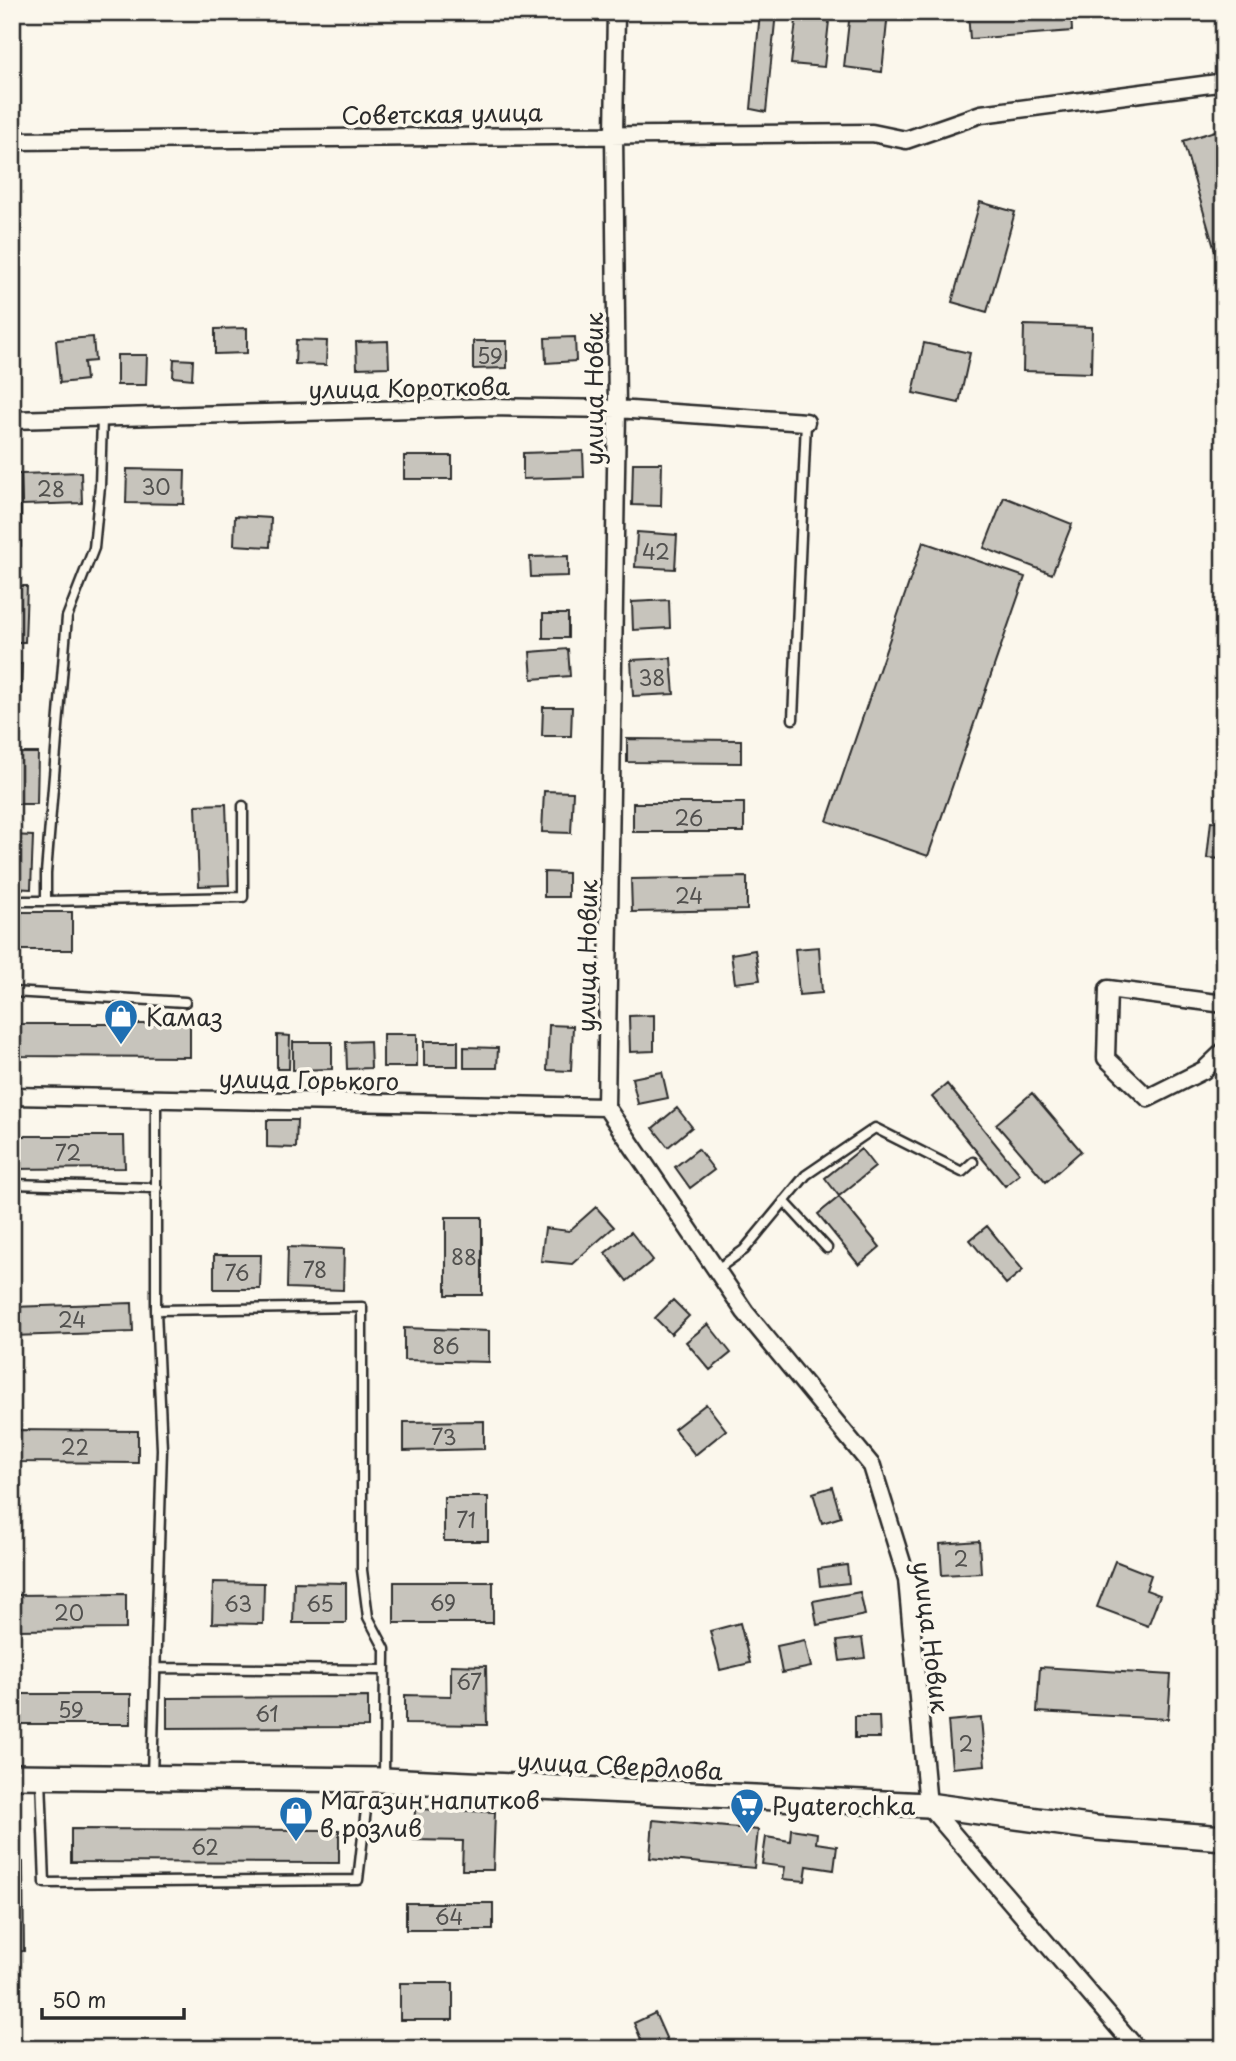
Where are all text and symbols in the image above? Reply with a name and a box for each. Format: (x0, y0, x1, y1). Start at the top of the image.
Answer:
street label: Советская улица (341, 93, 543, 133)
street label: улица Новик (575, 312, 611, 465)
house number: 59 (477, 339, 503, 371)
street label: улица Короткова (308, 367, 510, 407)
house number: 30 (141, 470, 171, 502)
house number: 28 (37, 472, 65, 504)
house number: 42 (642, 535, 670, 567)
house number: 38 (639, 661, 666, 693)
house number: 26 (675, 801, 703, 833)
street label: улица Новик (567, 879, 605, 1033)
house number: 24 (675, 879, 703, 911)
shop icon: Камаз (102, 997, 140, 1046)
place label: Камаз (146, 998, 223, 1034)
street label: улица Горького (218, 1059, 400, 1099)
house number: 72 (55, 1136, 81, 1168)
house number: 88 (451, 1240, 477, 1272)
house number: 78 (303, 1253, 327, 1285)
house number: 76 (225, 1256, 249, 1288)
house number: 24 (58, 1303, 86, 1335)
house number: 86 (432, 1329, 460, 1361)
house number: 73 (431, 1420, 457, 1452)
house number: 22 (61, 1430, 89, 1462)
house number: 71 (456, 1503, 476, 1535)
house number: 2 (954, 1542, 968, 1574)
street label: улица Новик (905, 1559, 959, 1716)
house number: 69 (430, 1586, 456, 1618)
house number: 63 (224, 1587, 252, 1619)
house number: 65 (306, 1587, 334, 1619)
house number: 20 (54, 1596, 84, 1628)
house number: 67 (456, 1665, 482, 1697)
house number: 59 (58, 1693, 84, 1725)
house number: 61 (255, 1697, 279, 1729)
house number: 2 (959, 1727, 973, 1759)
street label: улица Свердлова (516, 1742, 724, 1788)
place label: Магазин напитков в розлив (320, 1781, 540, 1845)
supermarket icon: Pyaterochka (728, 1786, 766, 1835)
place label: Pyaterochka (772, 1787, 915, 1823)
shop icon: Магазин напитков в розлив (277, 1794, 315, 1843)
house number: 62 (191, 1830, 219, 1862)
house number: 64 (435, 1900, 463, 1932)
scale bar (42, 1977, 184, 2021)
text: 50 m (52, 1983, 106, 2015)

